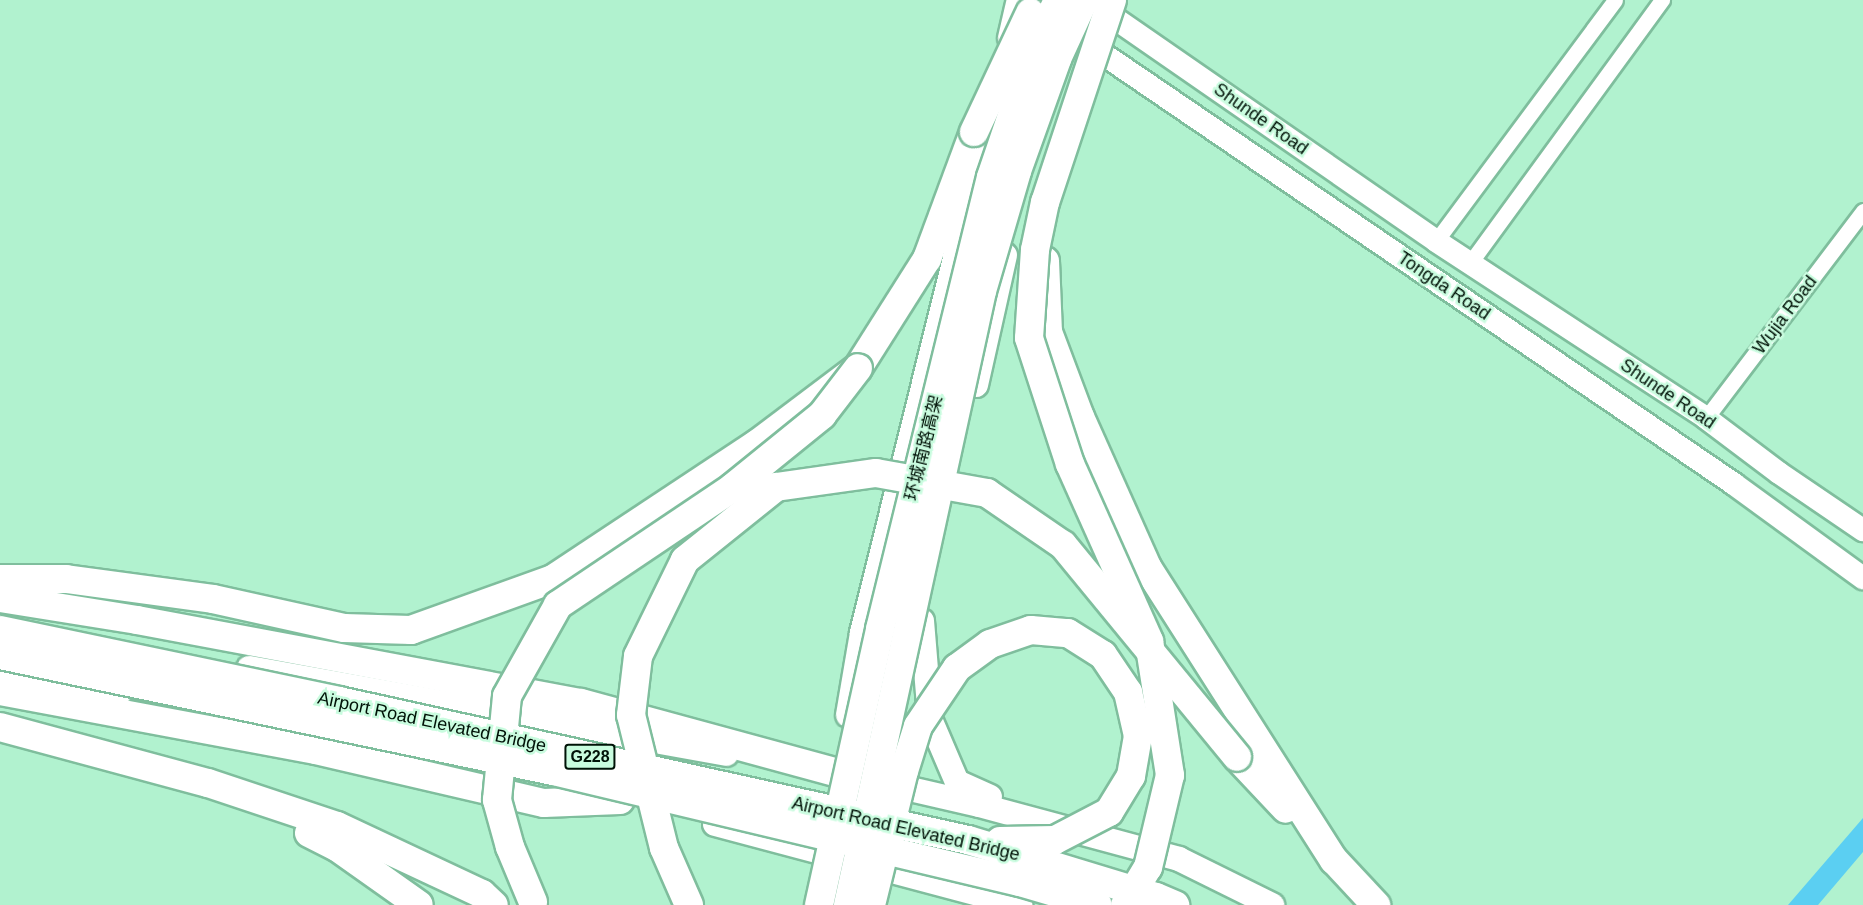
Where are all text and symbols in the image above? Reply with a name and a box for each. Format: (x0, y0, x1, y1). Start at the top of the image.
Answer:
street label: Shunde Road (1210, 79, 1312, 159)
street label: Tongda Road (1394, 247, 1494, 325)
street label: Wujia Road (1748, 271, 1822, 359)
street label: Shunde Road (1616, 354, 1720, 434)
street label: 环城南路高架 (900, 393, 948, 503)
street label: Airport Road Elevated Bridge (316, 687, 548, 757)
road number: G228 (563, 744, 617, 770)
street label: Airport Road Elevated Bridge (790, 792, 1022, 866)

